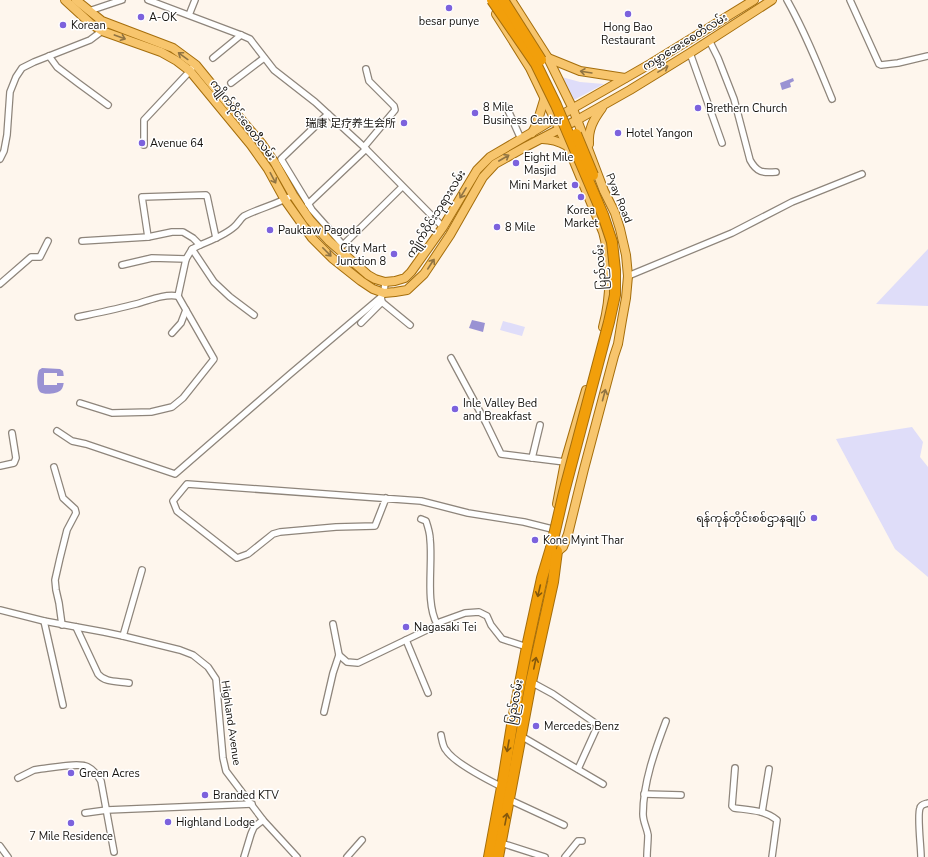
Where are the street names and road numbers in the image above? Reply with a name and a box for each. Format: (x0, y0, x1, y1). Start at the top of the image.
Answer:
street label: ကမ္ဘာအေးစေတီလမ်း (640, 10, 731, 75)
street label: ကျိုက်ဝိုင်းစေတီလမ်း (206, 76, 280, 164)
street label: ကျိုက်ဝိုင်းဘုရားလမ်း (403, 167, 470, 261)
street label: Pyay Road (602, 171, 636, 225)
street label: ပြည်လမ်း (592, 243, 611, 290)
street label: ပြည်လမ်း (503, 678, 528, 726)
street label: Highland Avenue (218, 680, 244, 767)

